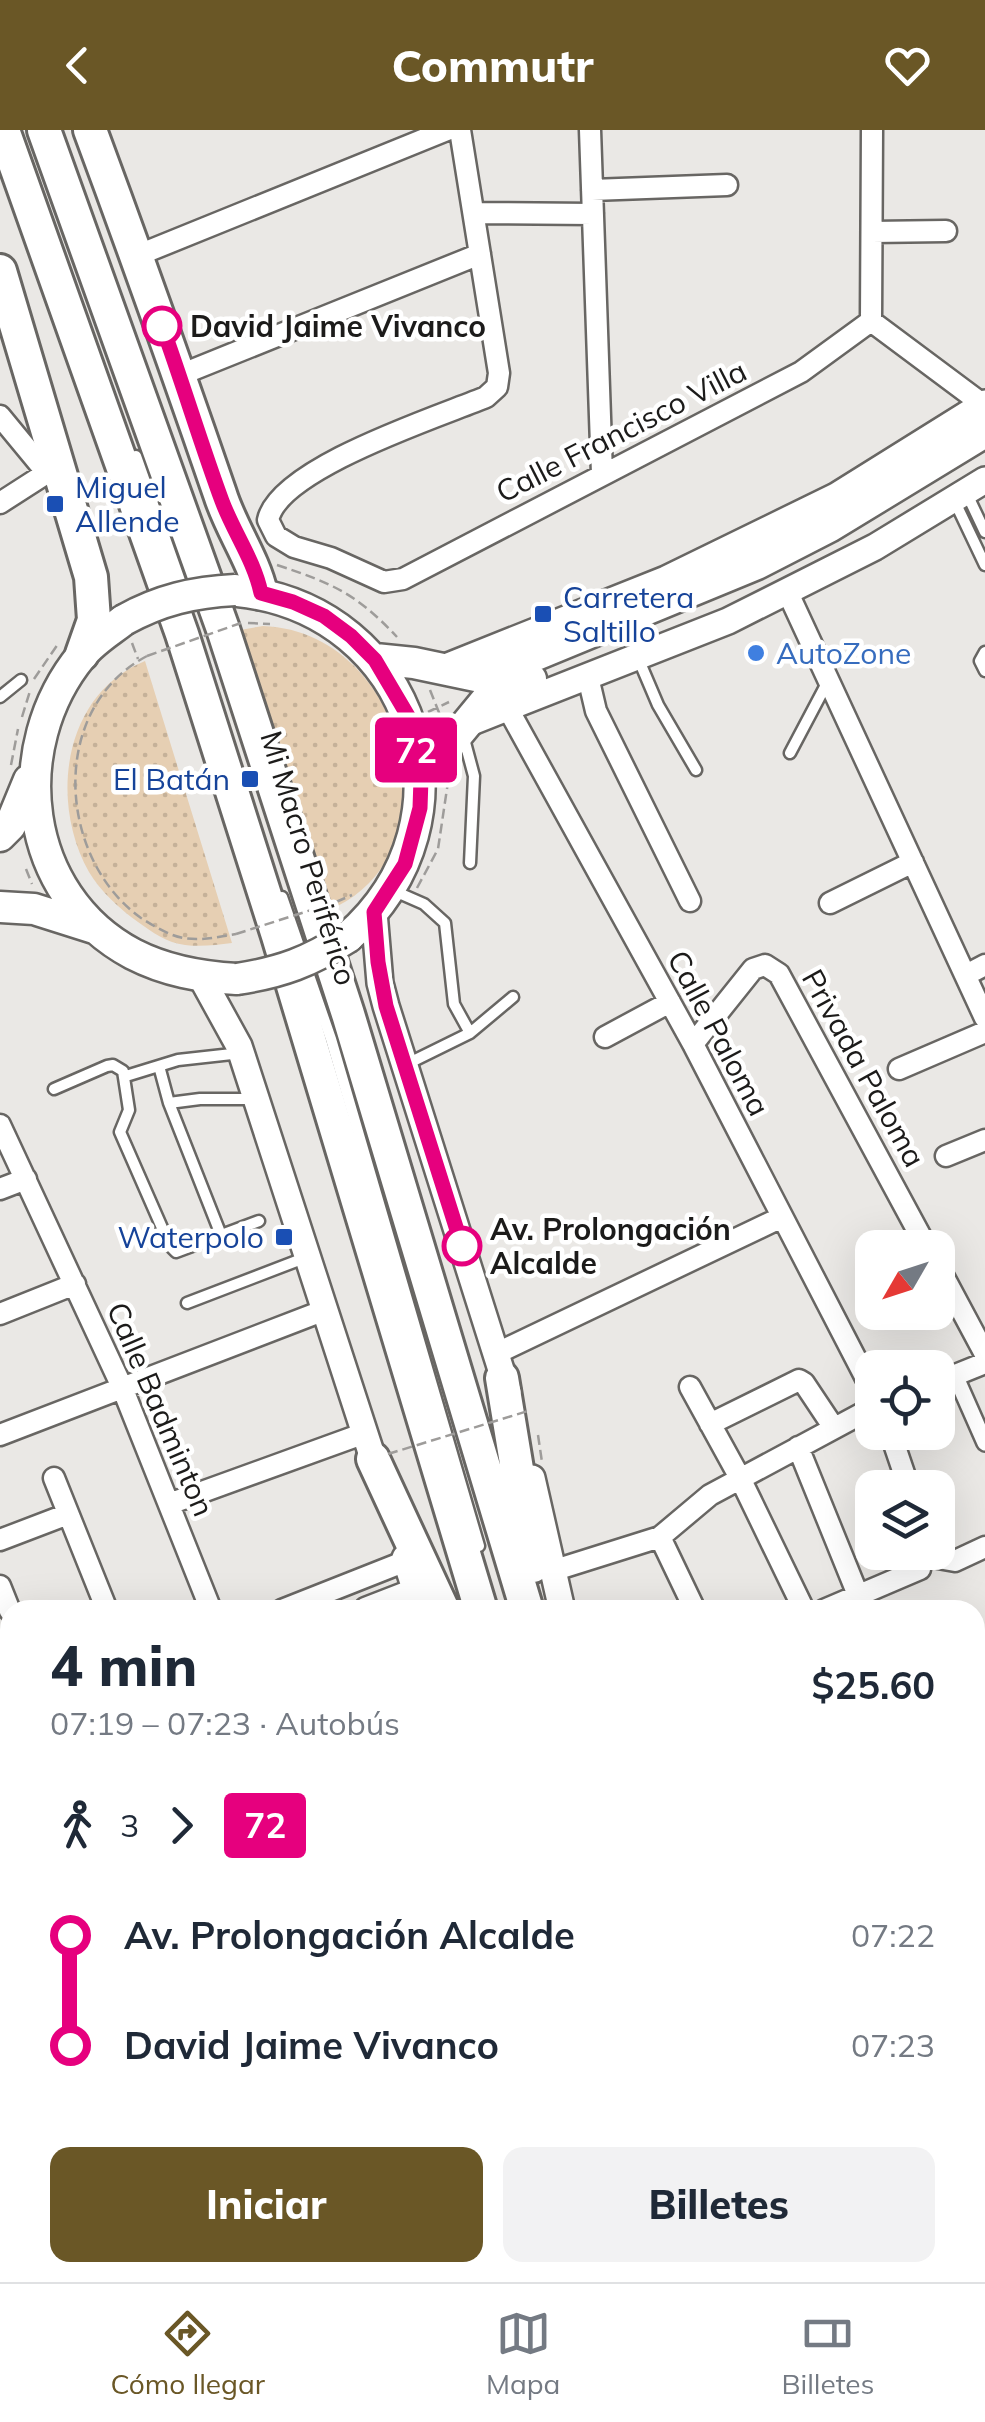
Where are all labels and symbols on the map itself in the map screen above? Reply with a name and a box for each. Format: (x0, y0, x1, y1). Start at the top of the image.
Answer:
marker: David Jaime Vivanco (143, 307, 181, 345)
place label: David Jaime Vivanco (190, 307, 486, 345)
street label: Calle Francisco Villa (489, 351, 753, 511)
place label: Miguel Allende (75, 468, 180, 540)
marker: Miguel Allende (44, 493, 66, 515)
place label: Carretera Saltillo (563, 578, 694, 650)
marker: Carretera Saltillo (532, 603, 554, 625)
place label: AutoZone (776, 634, 911, 672)
marker: AutoZone (745, 642, 767, 664)
line badge: 72 (371, 718, 461, 782)
street label: Mi Macro Periférico (252, 726, 366, 990)
place label: El Batán (113, 760, 230, 798)
marker: El Batán (239, 768, 261, 790)
street label: Calle Paloma (660, 944, 778, 1122)
street label: Privada Paloma (794, 963, 934, 1173)
place label: Av. Prolongación Alcalde (490, 1210, 731, 1282)
place label: Waterpolo (117, 1218, 264, 1256)
marker: Waterpolo (273, 1226, 295, 1248)
marker: Av. Prolongación Alcalde (443, 1227, 481, 1265)
north arrow (855, 1230, 955, 1330)
street label: Calle Badminton (99, 1296, 223, 1522)

